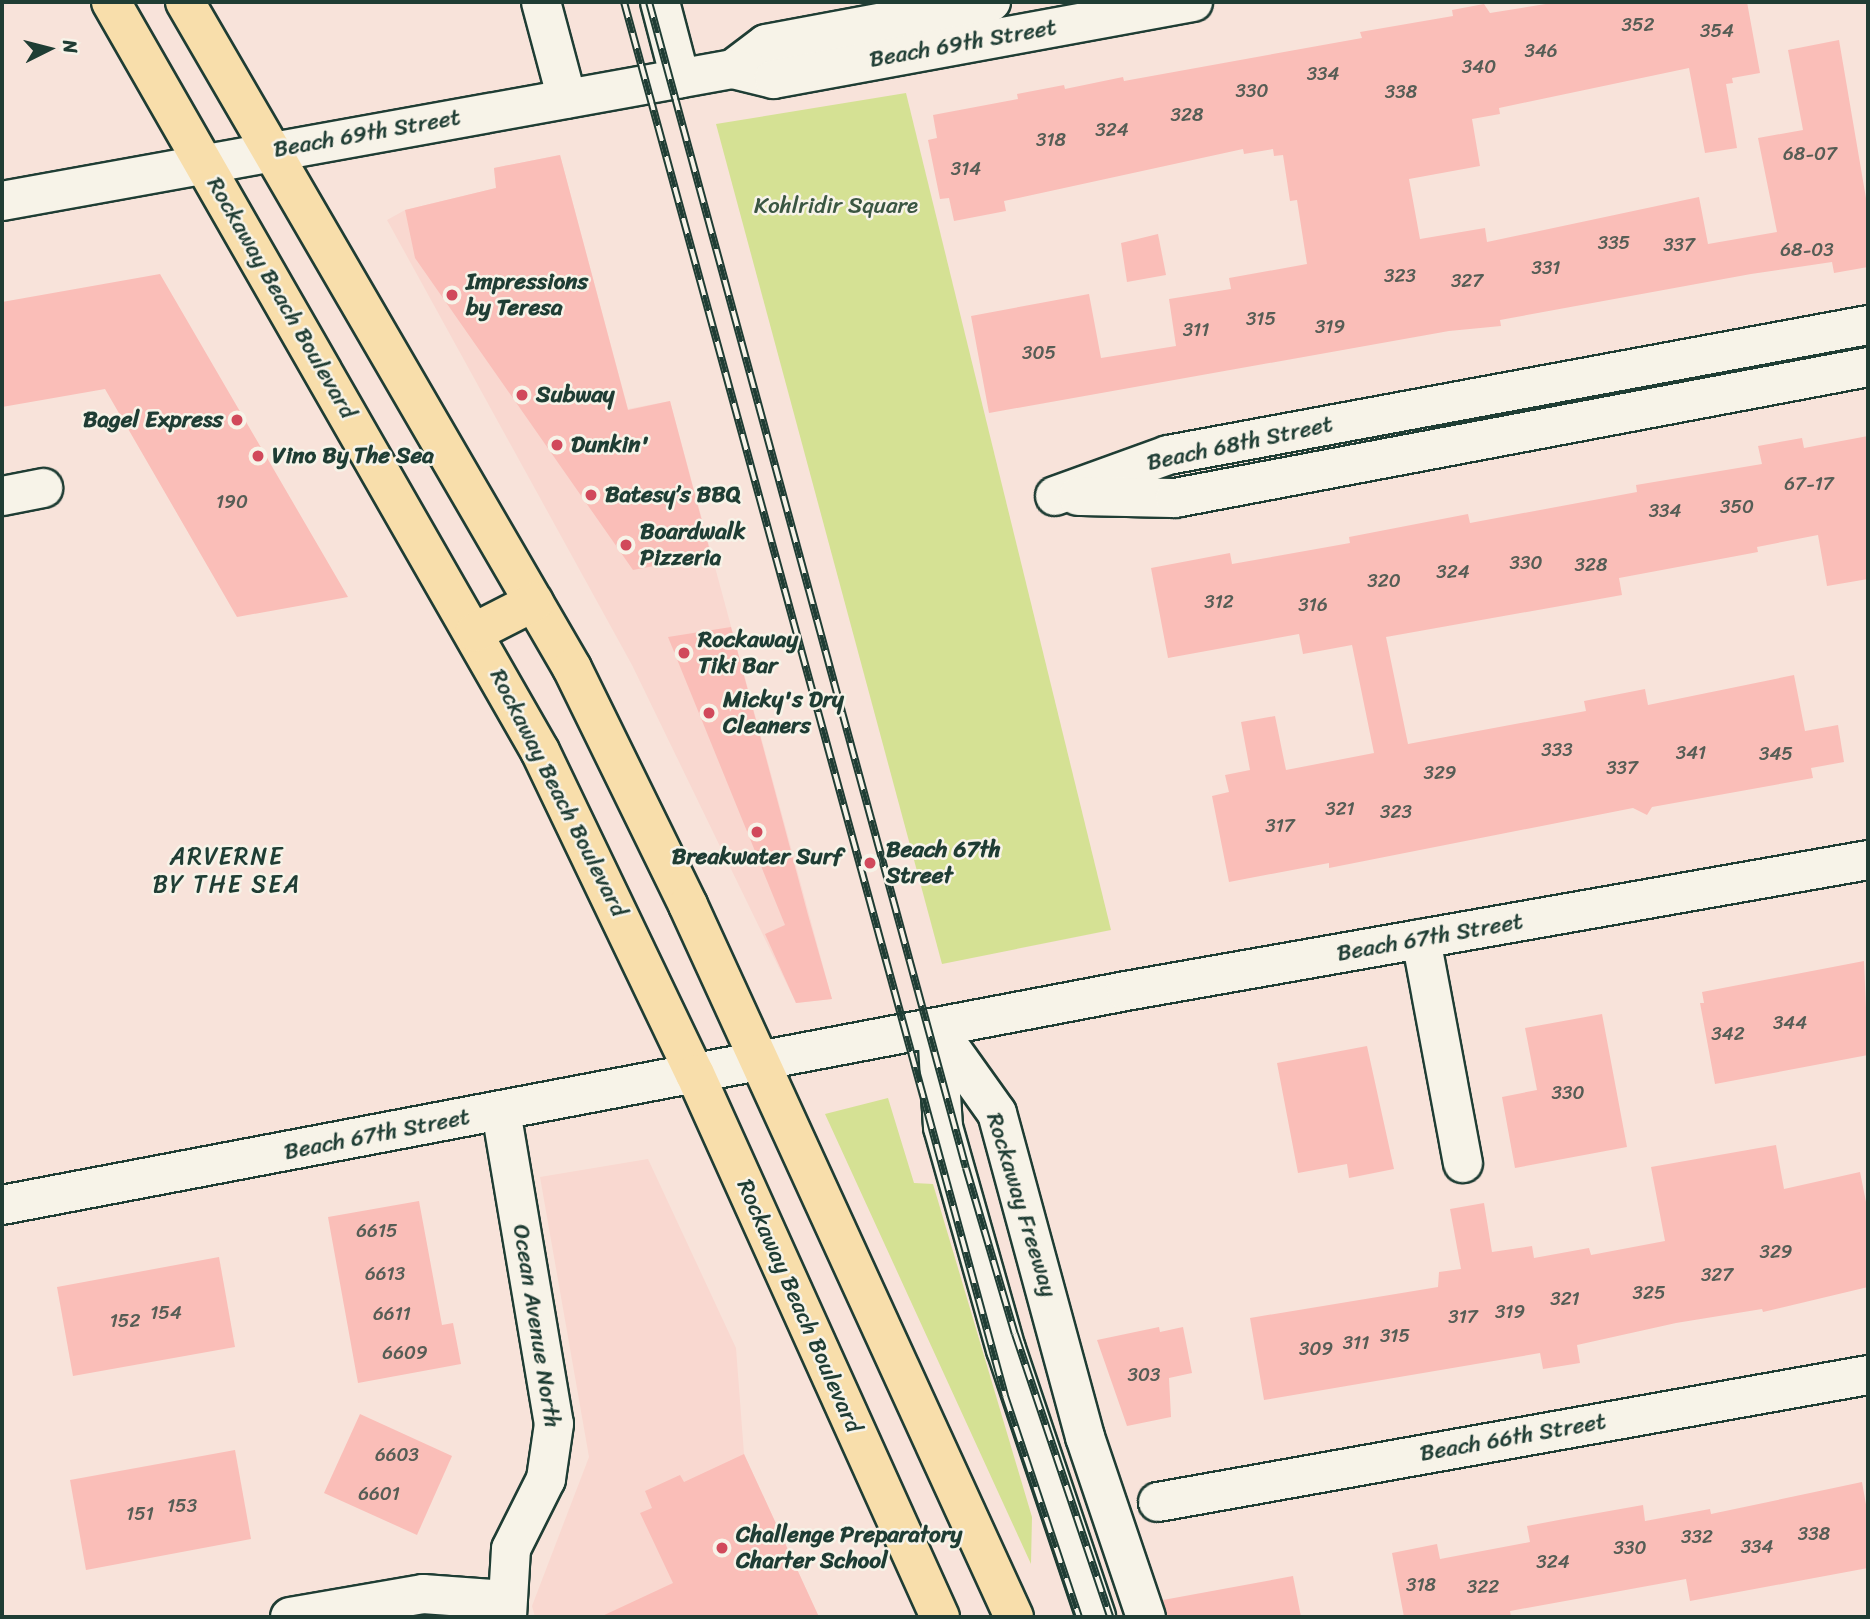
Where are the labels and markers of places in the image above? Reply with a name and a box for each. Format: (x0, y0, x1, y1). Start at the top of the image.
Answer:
place label: Impressions by Teresa (466, 268, 588, 322)
marker: Impressions by Teresa (444, 287, 460, 303)
place label: Subway (536, 381, 615, 409)
marker: Subway (514, 387, 530, 403)
place label: Bagel Express (82, 406, 223, 434)
marker: Bagel Express (229, 412, 245, 428)
place label: Dunkin' (571, 431, 649, 459)
marker: Dunkin' (549, 437, 565, 453)
place label: Vino By The Sea (272, 442, 435, 470)
marker: Vino By The Sea (250, 448, 266, 464)
place label: Batesy’s BBQ (605, 481, 741, 509)
marker: Batesy’s BBQ (583, 487, 599, 503)
place label: Boardwalk Pizzeria (640, 518, 746, 572)
marker: Boardwalk Pizzeria (618, 537, 634, 553)
place label: Rockaway Tiki Bar (698, 626, 798, 680)
marker: Rockaway Tiki Bar (676, 645, 692, 661)
place label: Micky's Dry Cleaners (723, 686, 844, 740)
marker: Micky's Dry Cleaners (701, 705, 717, 721)
marker: Breakwater Surf (749, 824, 765, 840)
place label: Beach 67th Street (886, 836, 1002, 890)
place label: Breakwater Surf (672, 843, 842, 871)
marker: Beach 67th Street (860, 853, 880, 873)
place label: Challenge Preparatory Charter School (736, 1521, 963, 1575)
marker: Challenge Preparatory Charter School (714, 1540, 730, 1556)

